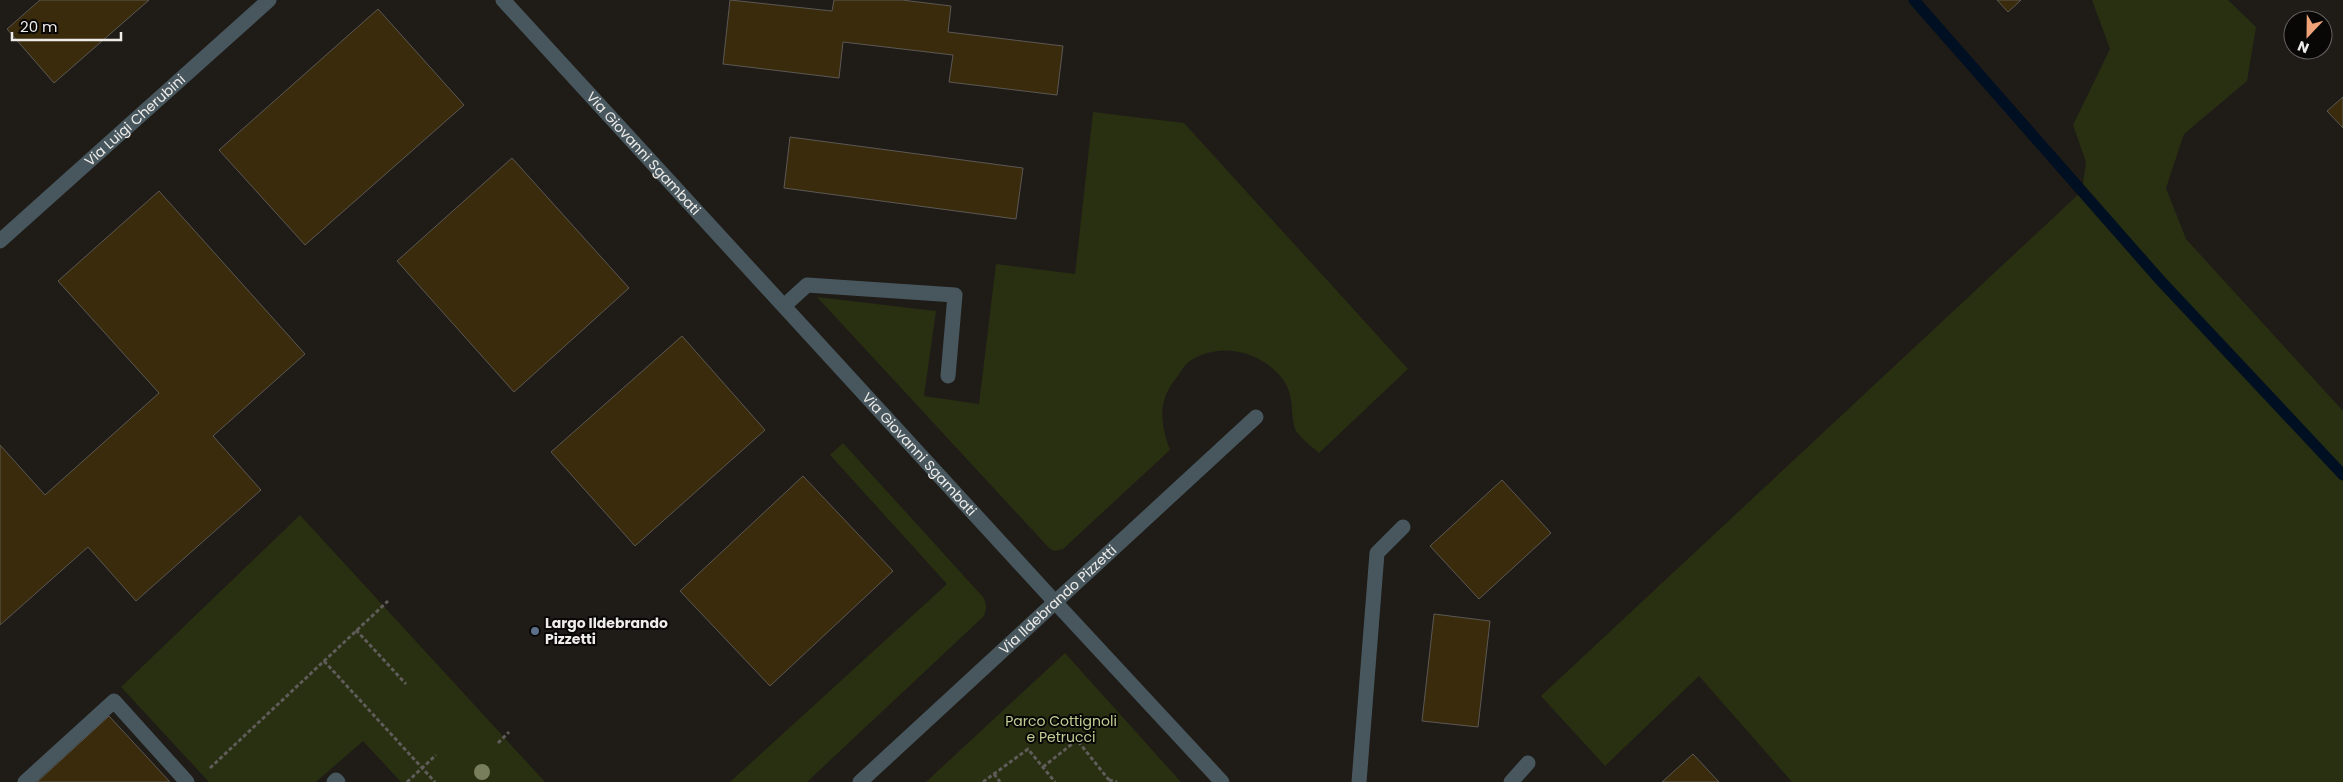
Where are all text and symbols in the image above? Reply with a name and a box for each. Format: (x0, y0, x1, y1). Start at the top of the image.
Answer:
scale bar (12, 10, 121, 42)
north arrow (2283, 10, 2333, 60)
text: 20 m (20, 16, 58, 37)
text: N (2295, 36, 2312, 58)
street label: Via Luigi Cherubini (80, 70, 190, 171)
street label: Via Giovanni Sgambati (582, 87, 705, 219)
street label: Via Giovanni Sgambati (858, 388, 981, 520)
street label: Via Ildebrando Pizzetti (995, 540, 1121, 659)
place label: Largo Ildebrando Pizzetti (545, 613, 668, 649)
marker: Largo Ildebrando Pizzetti (529, 625, 541, 637)
park label: Parco Cottignoli e Petrucci (1005, 711, 1117, 747)

